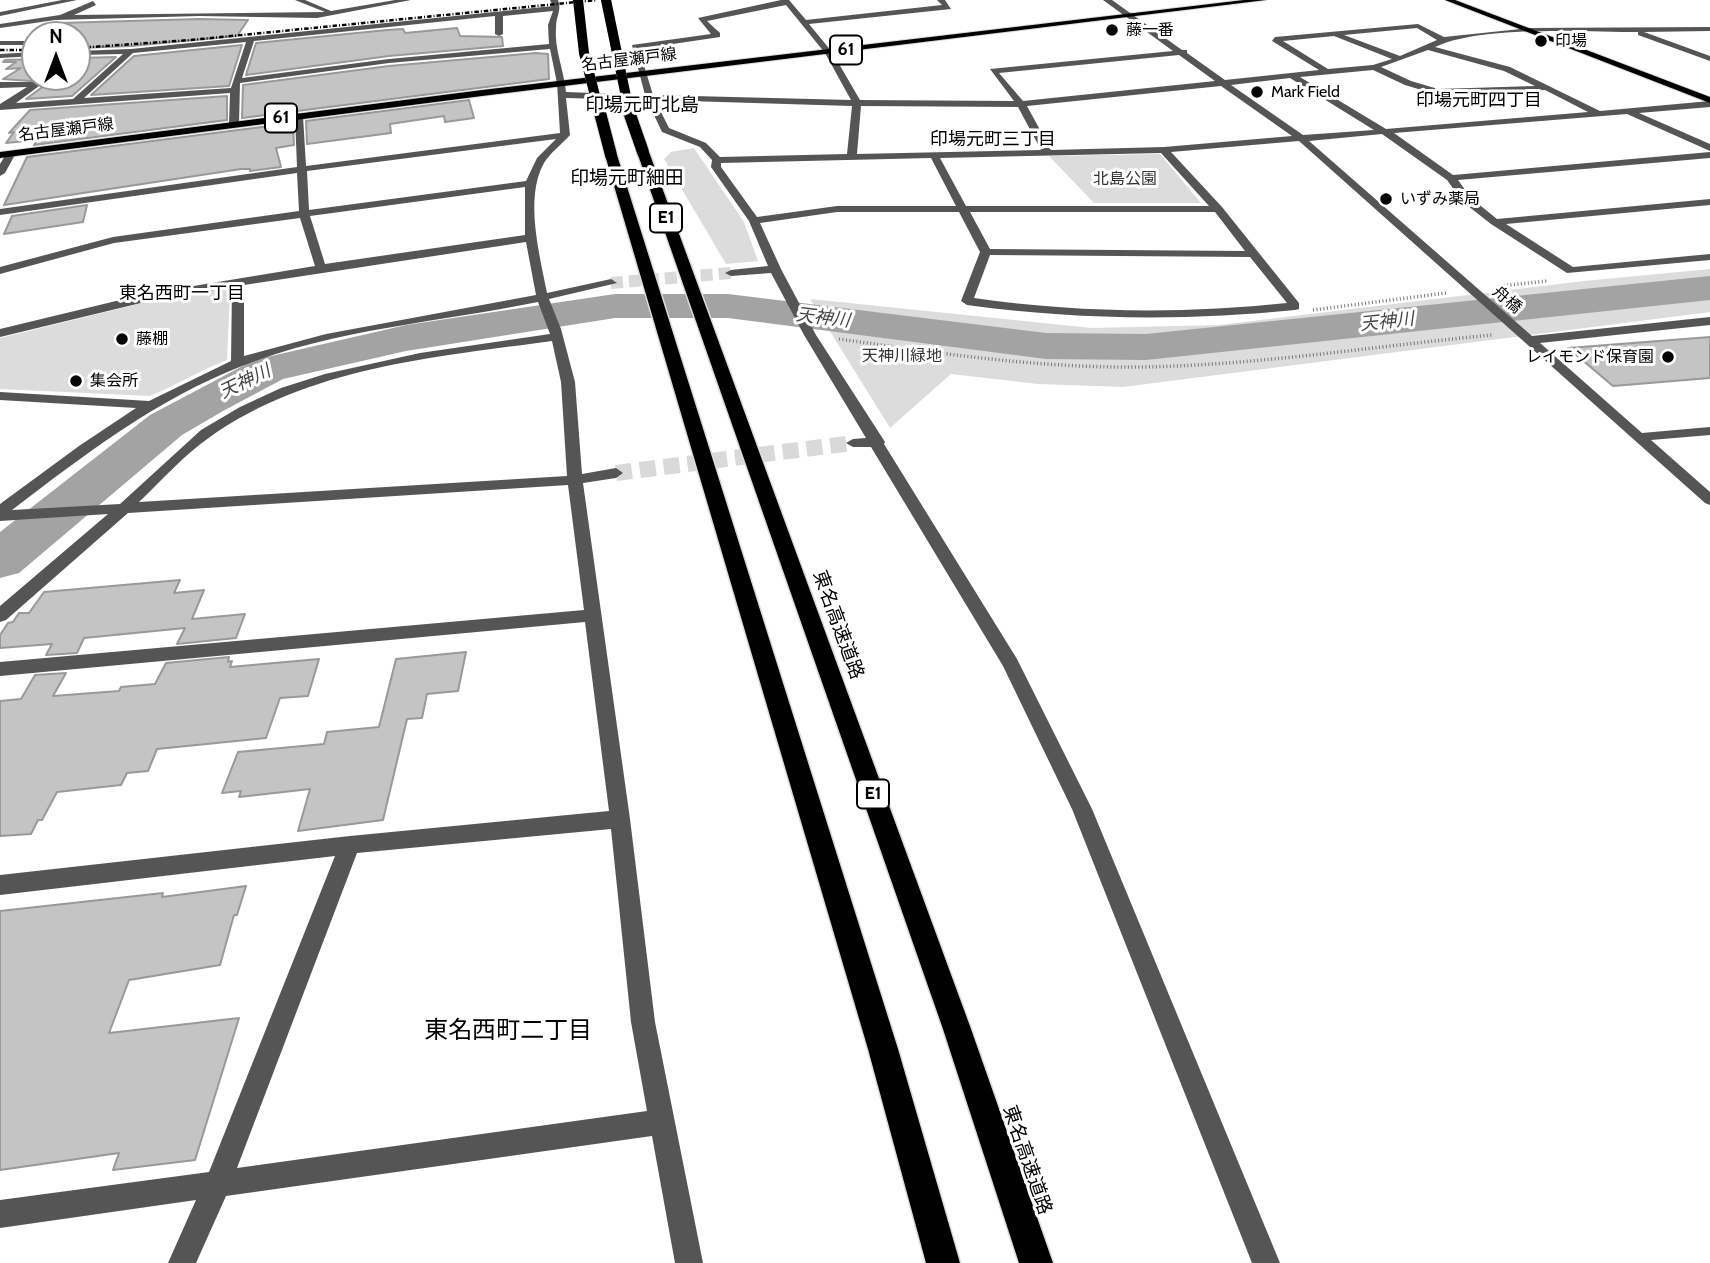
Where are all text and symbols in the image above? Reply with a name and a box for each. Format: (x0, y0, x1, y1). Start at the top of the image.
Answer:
place label: 藤一番 (1126, 20, 1174, 40)
north arrow (21, 21, 91, 91)
marker: 藤一番 (1104, 22, 1120, 38)
text: N (49, 25, 63, 48)
place label: 印場 (1555, 31, 1587, 51)
marker: 印場 (1533, 33, 1549, 49)
road number: 61 (830, 36, 862, 64)
street label: 名古屋瀬戸線 (580, 45, 678, 75)
place label: Mark Field (1271, 82, 1340, 102)
marker: Mark Field (1249, 84, 1265, 100)
district label: 印場元町四丁目 (1416, 90, 1542, 112)
district label: 印場元町北島 (585, 94, 699, 116)
road number: 61 (265, 104, 297, 132)
street label: 名古屋瀬戸線 (17, 115, 115, 145)
district label: 印場元町三丁目 (930, 129, 1056, 151)
district label: 印場元町細田 (570, 167, 684, 189)
park label: 北島公園 (1093, 169, 1157, 189)
place label: いずみ薬局 (1400, 189, 1480, 209)
marker: いずみ薬局 (1378, 191, 1394, 207)
road number: E1 (650, 204, 682, 232)
street label: 舟橋 (1489, 282, 1525, 318)
district label: 東名西町一丁目 (119, 283, 245, 305)
water label: 天神川 (795, 304, 851, 332)
water label: 天神川 (1359, 308, 1415, 336)
place label: 藤棚 (136, 329, 168, 349)
marker: 藤棚 (114, 331, 130, 347)
park label: 天神川緑地 (862, 346, 942, 366)
place label: レイモンド保育園 (1526, 347, 1654, 367)
marker: レイモンド保育園 (1660, 349, 1676, 365)
water label: 天神川 (216, 360, 274, 404)
place label: 集会所 (90, 371, 138, 391)
marker: 集会所 (68, 373, 84, 389)
street label: 東名高速道路 (808, 568, 868, 682)
road number: E1 (857, 780, 889, 808)
district label: 東名西町二丁目 (424, 1017, 592, 1045)
street label: 東名高速道路 (998, 1102, 1056, 1218)

